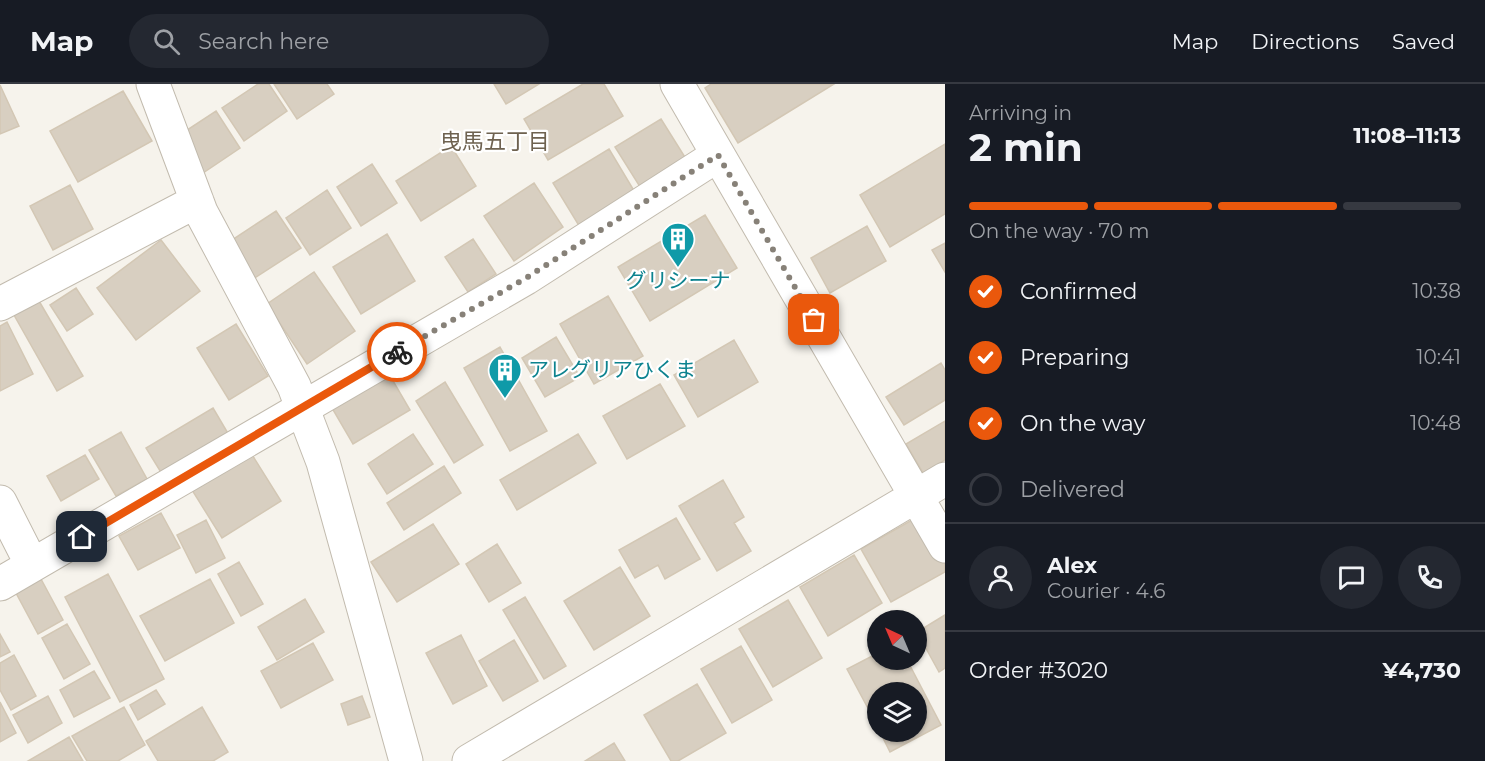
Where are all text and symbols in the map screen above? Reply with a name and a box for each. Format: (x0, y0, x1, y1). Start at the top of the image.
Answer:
search box (129, 14, 549, 68)
text: Map (30, 24, 93, 58)
icon: search (150, 25, 183, 58)
text: Search here (198, 28, 329, 55)
text: Map (1172, 29, 1218, 54)
text: Directions (1251, 29, 1359, 54)
text: Saved (1392, 29, 1455, 54)
text: Arriving in (969, 101, 1072, 125)
text: 11:08–11:13 (1353, 122, 1461, 149)
text: 2 min (969, 123, 1083, 171)
district label: 曳馬五丁目 (440, 128, 550, 155)
text: On the way · 70 m (969, 219, 1150, 243)
building icon: グリシーナ (660, 221, 696, 268)
place label: グリシーナ (626, 268, 731, 293)
icon: check (969, 275, 1002, 308)
text: Confirmed (1020, 278, 1137, 305)
text: 10:38 (1412, 279, 1461, 303)
pin (788, 294, 839, 345)
icon: bag (797, 303, 830, 336)
courier (367, 322, 427, 382)
icon: bike (381, 336, 414, 369)
icon: check (969, 341, 1002, 374)
text: Preparing (1020, 344, 1129, 371)
text: 10:41 (1416, 345, 1461, 369)
building icon: アレグリアひくま (487, 352, 523, 399)
place label: アレグリアひくま (528, 357, 696, 382)
icon: check (969, 407, 1002, 440)
text: On the way (1020, 410, 1145, 437)
text: 10:48 (1410, 411, 1461, 435)
text: Delivered (1020, 476, 1125, 503)
pin (56, 511, 107, 562)
icon: home (65, 520, 98, 553)
button: person (969, 546, 1032, 609)
button: chat (1320, 546, 1383, 609)
button: phone (1398, 546, 1461, 609)
text: Alex (1047, 552, 1097, 579)
text: Courier · 4.6 (1047, 579, 1165, 603)
north arrow (867, 610, 927, 670)
map controls (867, 610, 927, 742)
text: Order #3020 (969, 657, 1108, 684)
text: ¥4,730 (1383, 657, 1461, 684)
button: layers (867, 682, 927, 742)

